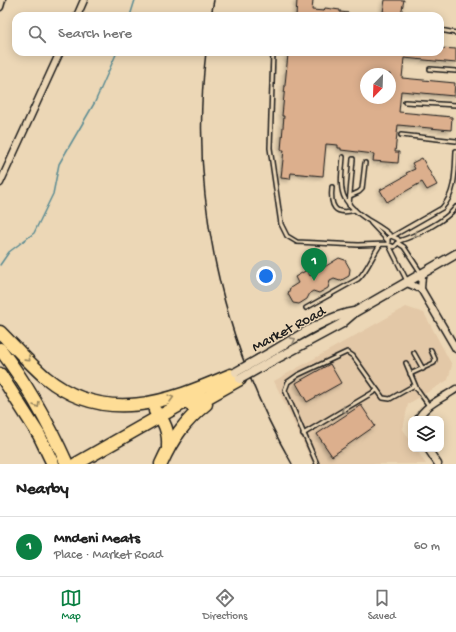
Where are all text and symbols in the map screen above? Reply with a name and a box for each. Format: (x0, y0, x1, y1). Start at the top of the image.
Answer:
search box (12, 12, 444, 56)
icon: search (26, 23, 48, 45)
text: Search here (58, 25, 132, 43)
north arrow (360, 68, 396, 104)
one-way arrow (414, 229, 421, 236)
pin: 1 (301, 248, 327, 281)
your location (256, 266, 276, 286)
street label: Market Road (249, 302, 330, 357)
one-way arrow (289, 338, 296, 345)
one-way arrow (23, 355, 30, 362)
one-way arrow (167, 394, 174, 403)
one-way arrow (32, 401, 39, 408)
one-way arrow (341, 405, 348, 412)
map controls (408, 416, 444, 452)
button: layers (408, 416, 444, 452)
text: Nearby (16, 480, 69, 500)
text: Mndeni Meats (54, 530, 140, 548)
text: 1 (26, 539, 32, 554)
text: 60 m (414, 539, 440, 554)
text: Place · Market Road (54, 548, 163, 563)
tab: Map (60, 587, 82, 623)
tab: Directions (203, 587, 247, 623)
tab: Saved (368, 587, 396, 623)

